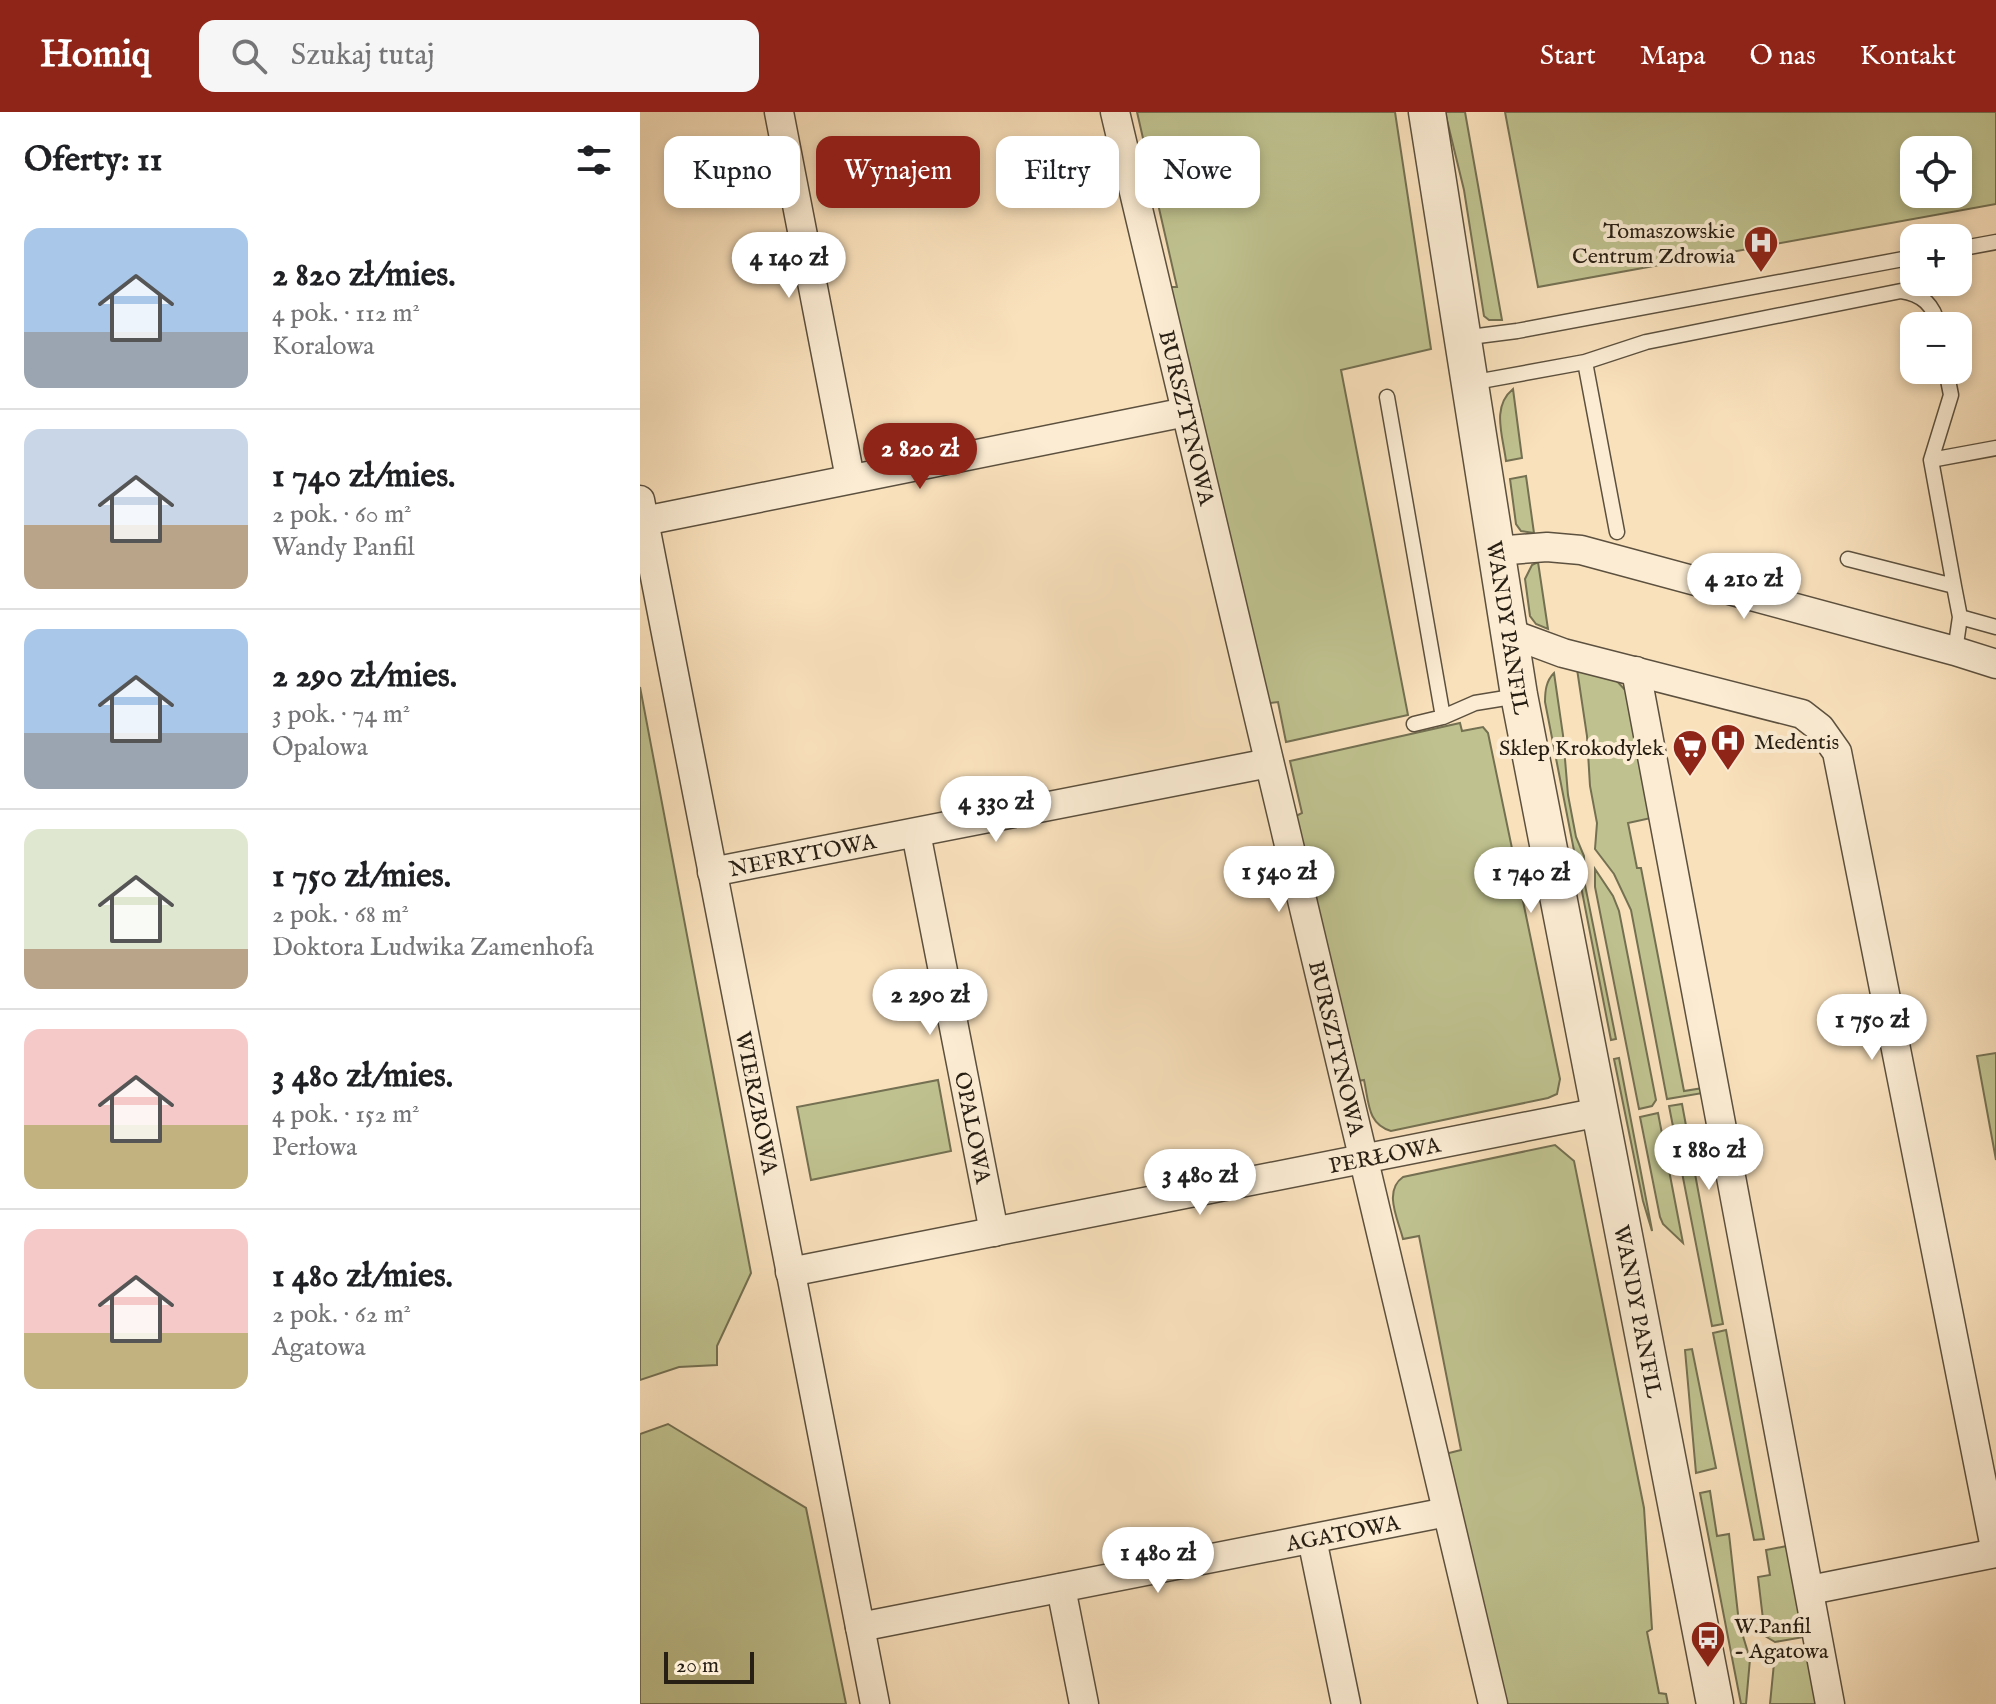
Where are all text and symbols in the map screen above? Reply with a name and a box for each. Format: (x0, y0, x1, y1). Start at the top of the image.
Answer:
search box (199, 20, 759, 92)
text: Homiq (40, 32, 151, 80)
icon: search (227, 34, 271, 78)
text: Szukaj tutaj (291, 37, 435, 75)
text: Start (1540, 39, 1596, 74)
text: Mapa (1640, 39, 1706, 74)
text: O nas (1750, 39, 1816, 74)
text: Kontakt (1860, 39, 1956, 74)
chip: Kupno (664, 136, 800, 208)
chip: Wynajem (816, 136, 980, 208)
chip: Filtry (996, 136, 1119, 208)
chip: Nowe (1135, 136, 1260, 208)
map controls (1900, 136, 1972, 384)
button: locate (1900, 136, 1972, 208)
icon: filters (572, 138, 616, 182)
text: Oferty: 11 (24, 139, 162, 182)
place label: Tomaszowskie Centrum Zdrowia (1572, 218, 1735, 271)
hospital icon: Tomaszowskie Centrum Zdrowia (1742, 224, 1780, 274)
button: + (1900, 224, 1972, 296)
pin: 4 140 zł (706, 232, 872, 300)
text: 4 140 zł (750, 241, 828, 274)
text: 2 820 zł/mies. (272, 254, 455, 297)
icon: home (88, 260, 184, 356)
text: 4 pok. · 112 m² (272, 297, 420, 330)
button: − (1900, 312, 1972, 384)
street label: BURSZTYNOWA (1151, 328, 1220, 509)
text: Koralowa (272, 330, 374, 363)
pin: 2 820 zł (837, 423, 1003, 491)
text: 2 820 zł (881, 432, 959, 465)
text: 1 740 zł/mies. (272, 455, 455, 498)
icon: home (88, 461, 184, 557)
text: 2 pok. · 60 m² (272, 498, 412, 531)
text: Wandy Panfil (272, 531, 415, 564)
street label: WANDY PANFIL (1479, 539, 1535, 718)
pin: 4 210 zł (1661, 553, 1827, 621)
text: 4 210 zł (1705, 562, 1783, 595)
text: 2 290 zł/mies. (272, 655, 457, 698)
icon: home (88, 661, 184, 757)
text: 3 pok. · 74 m² (272, 698, 410, 731)
hospital icon: Medentis (1709, 722, 1747, 772)
supermarket icon: Sklep Krokodylek (1671, 728, 1709, 778)
place label: Medentis (1754, 729, 1839, 757)
text: Opalowa (272, 731, 368, 764)
place label: Sklep Krokodylek (1499, 735, 1664, 763)
pin: 4 330 zł (913, 776, 1079, 844)
text: 4 330 zł (958, 785, 1034, 818)
street label: NEFRYTOWA (727, 828, 880, 884)
pin: 1 540 zł (1196, 846, 1362, 914)
pin: 1 740 zł (1448, 847, 1614, 915)
text: 1 750 zł/mies. (272, 855, 451, 898)
text: 1 540 zł (1241, 855, 1317, 888)
text: 1 740 zł (1492, 856, 1570, 889)
icon: home (88, 861, 184, 957)
text: 2 pok. · 68 m² (272, 898, 409, 931)
text: Doktora Ludwika Zamenhofa (272, 931, 594, 964)
street label: BURSZTYNOWA (1301, 958, 1370, 1140)
pin: 2 290 zł (847, 969, 1013, 1037)
text: 2 290 zł (890, 978, 970, 1011)
pin: 1 750 zł (1789, 994, 1955, 1062)
text: 1 750 zł (1835, 1003, 1909, 1036)
street label: WIERZBOWA (728, 1029, 784, 1178)
text: 3 480 zł/mies. (272, 1055, 453, 1098)
icon: home (88, 1061, 184, 1157)
street label: OPALOWA (947, 1069, 996, 1187)
text: 4 pok. · 152 m² (272, 1098, 420, 1131)
pin: 1 880 zł (1626, 1124, 1792, 1192)
text: Perłowa (272, 1131, 357, 1164)
street label: PERŁOWA (1327, 1132, 1444, 1181)
text: 1 880 zł (1672, 1133, 1746, 1166)
pin: 3 480 zł (1117, 1149, 1283, 1217)
text: 3 480 zł (1162, 1158, 1238, 1191)
street label: WANDY PANFIL (1606, 1223, 1667, 1401)
text: 1 480 zł/mies. (272, 1255, 453, 1298)
icon: home (88, 1261, 184, 1357)
text: 2 pok. · 62 m² (272, 1298, 411, 1331)
text: Agatowa (272, 1331, 366, 1364)
street label: AGATOWA (1283, 1509, 1403, 1559)
pin: 1 480 zł (1075, 1527, 1241, 1595)
text: 1 480 zł (1120, 1536, 1196, 1569)
place label: W.Panfil - Agatowa (1734, 1613, 1829, 1666)
bus stop icon: W.Panfil - Agatowa (1689, 1619, 1727, 1669)
scale bar (664, 1648, 754, 1684)
text: 20 m (676, 1652, 719, 1680)

